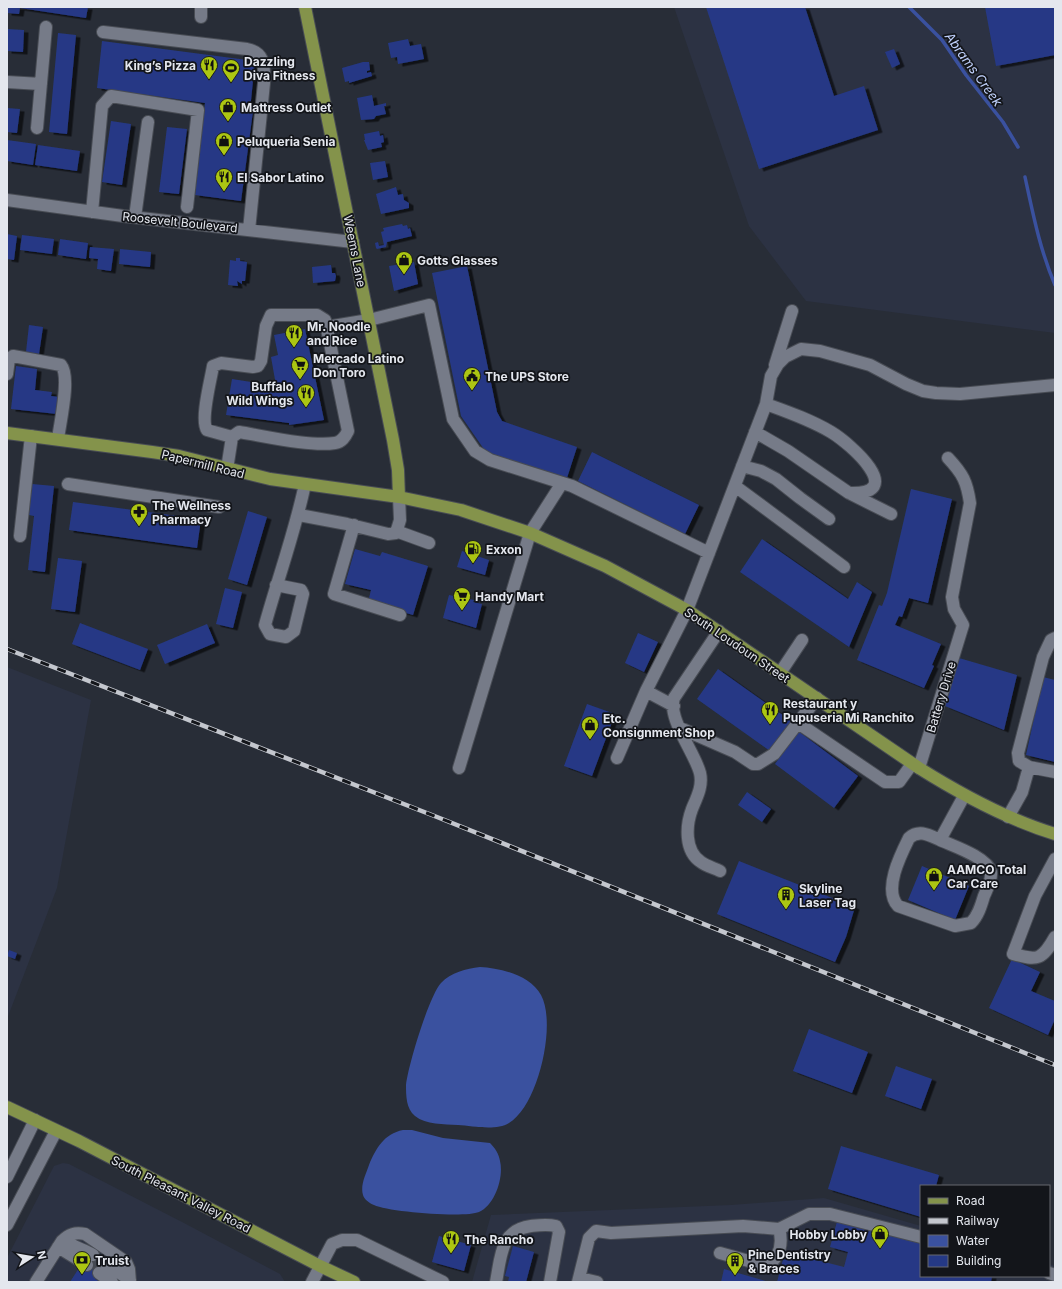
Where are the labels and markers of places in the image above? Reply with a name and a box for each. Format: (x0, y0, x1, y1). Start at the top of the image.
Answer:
place label: Dazzling Diva Fitness (244, 54, 316, 83)
restaurant icon: King’s Pizza (199, 55, 219, 80)
place label: King’s Pizza (125, 58, 196, 73)
sports icon: Dazzling Diva Fitness (221, 58, 241, 83)
shop icon: Mattress Outlet (218, 97, 238, 122)
place label: Mattress Outlet (241, 100, 332, 115)
shop icon: Peluqueria Senia (214, 131, 234, 156)
place label: Peluqueria Senia (237, 134, 335, 149)
restaurant icon: El Sabor Latino (214, 167, 234, 192)
place label: El Sabor Latino (237, 170, 324, 185)
shop icon: Gotts Glasses (394, 250, 414, 275)
place label: Gotts Glasses (417, 253, 498, 268)
place label: Mr. Noodle and Rice (307, 319, 371, 348)
restaurant icon: Mr. Noodle and Rice (284, 323, 304, 348)
place label: Mercado Latino Don Toro (313, 351, 404, 380)
supermarket icon: Mercado Latino Don Toro (290, 355, 310, 380)
public building icon: The UPS Store (462, 366, 482, 391)
place label: The UPS Store (485, 369, 569, 384)
place label: Buffalo Wild Wings (226, 379, 293, 408)
restaurant icon: Buffalo Wild Wings (296, 383, 316, 408)
place label: The Wellness Pharmacy (152, 498, 231, 527)
pharmacy icon: The Wellness Pharmacy (129, 502, 149, 527)
fuel station icon: Exxon (463, 539, 483, 564)
place label: Exxon (486, 542, 522, 557)
supermarket icon: Handy Mart (452, 586, 472, 611)
place label: Handy Mart (475, 589, 544, 604)
place label: Restaurant y Pupuseria Mi Ranchito (783, 696, 914, 725)
restaurant icon: Restaurant y Pupuseria Mi Ranchito (760, 700, 780, 725)
place label: Etc. Consignment Shop (603, 711, 715, 740)
shop icon: Etc. Consignment Shop (580, 715, 600, 740)
place label: AAMCO Total Car Care (947, 862, 1026, 891)
shop icon: AAMCO Total Car Care (924, 866, 944, 891)
place label: Skyline Laser Tag (799, 881, 856, 910)
building icon: Skyline Laser Tag (776, 885, 796, 910)
shop icon: Hobby Lobby (870, 1224, 890, 1249)
place label: Hobby Lobby (789, 1227, 868, 1242)
restaurant icon: The Rancho (441, 1229, 461, 1254)
place label: The Rancho (464, 1232, 534, 1247)
place label: Pine Dentistry & Braces (748, 1247, 832, 1276)
bank icon: Truist (72, 1250, 92, 1275)
building icon: Pine Dentistry & Braces (725, 1251, 745, 1276)
place label: Truist (95, 1253, 130, 1268)

